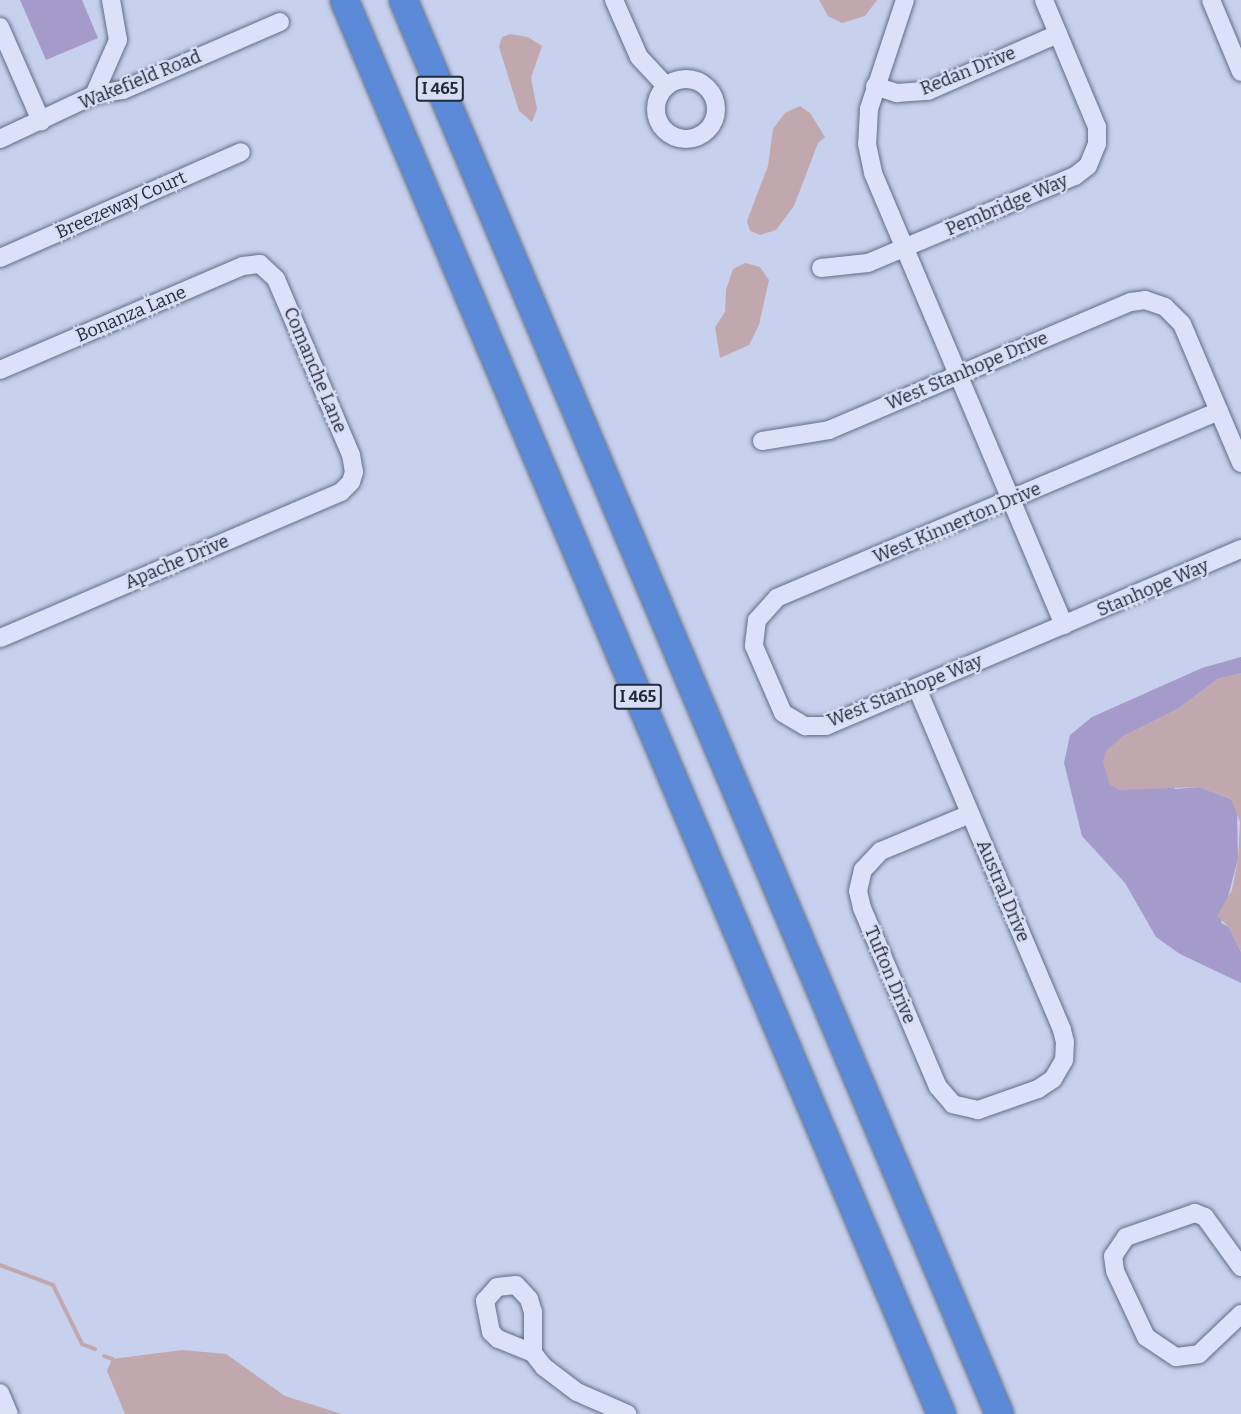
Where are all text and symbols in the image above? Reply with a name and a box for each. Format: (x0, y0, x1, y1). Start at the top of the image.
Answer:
street label: Redan Drive (917, 42, 1019, 100)
street label: Wakefield Road (76, 46, 204, 114)
road number: I 465 (414, 76, 466, 102)
street label: Breezeway Court (53, 167, 189, 243)
street label: Pembridge Way (943, 170, 1071, 240)
street label: Bonanza Lane (73, 281, 189, 347)
street label: Comanche Lane (279, 304, 351, 436)
street label: West Stanhope Drive (883, 327, 1051, 415)
street label: West Kinnerton Drive (870, 478, 1044, 568)
street label: Apache Drive (122, 530, 232, 594)
street label: Stanhope Way (1094, 555, 1212, 621)
street label: West Stanhope Way (824, 650, 986, 732)
road number: I 465 (612, 684, 664, 710)
street label: Austral Drive (972, 837, 1034, 945)
street label: Tufton Drive (860, 923, 920, 1027)

